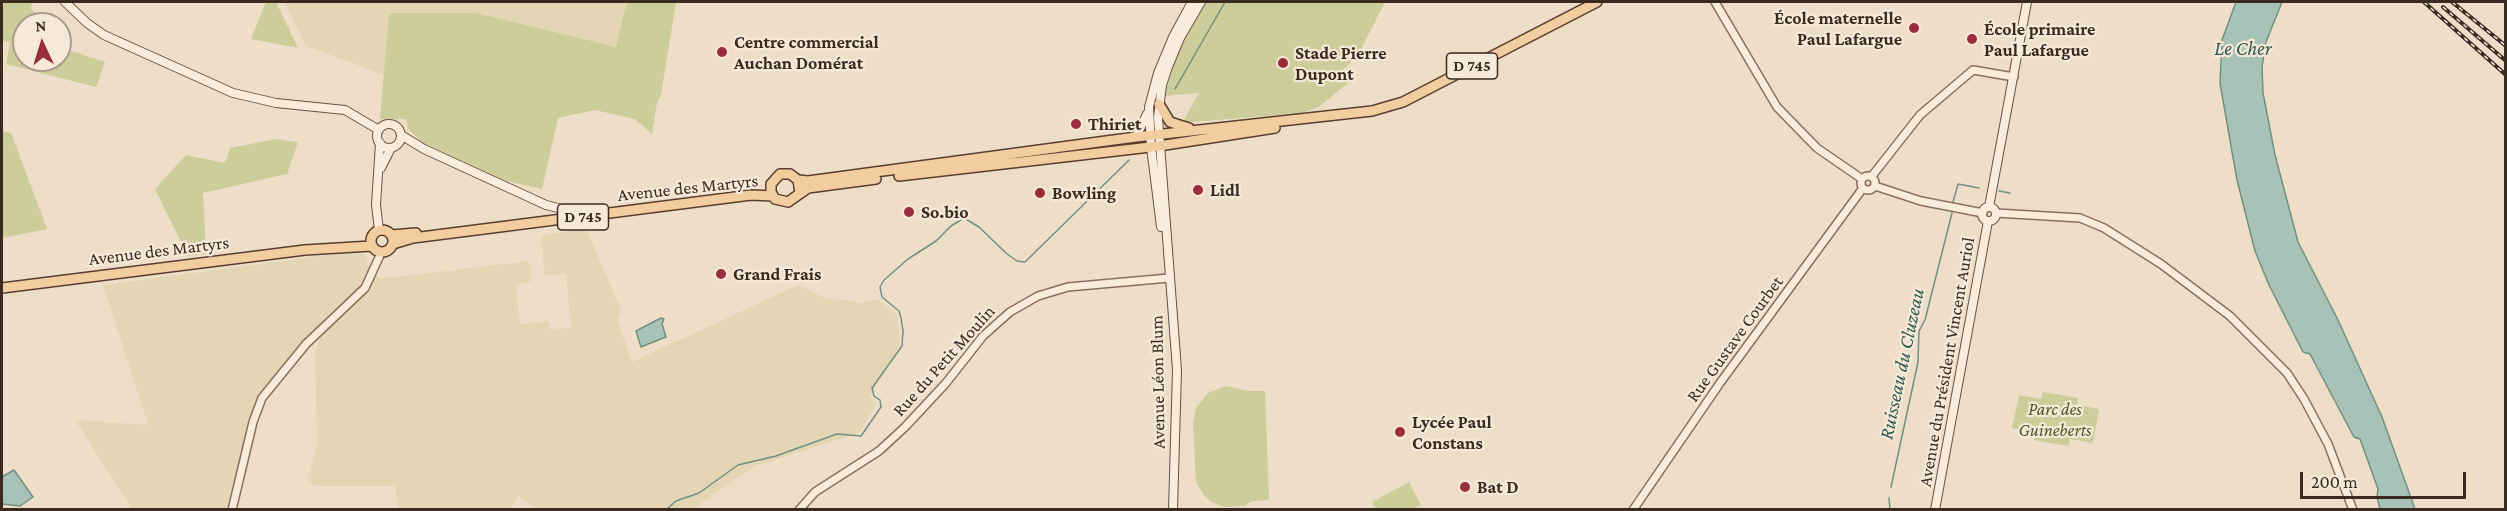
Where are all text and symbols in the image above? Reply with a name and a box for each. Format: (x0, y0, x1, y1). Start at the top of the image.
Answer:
place label: École maternelle Paul Lafargue (1774, 7, 1902, 50)
north arrow (12, 12, 72, 72)
text: N (35, 17, 47, 34)
place label: École primaire Paul Lafargue (1984, 18, 2095, 60)
marker: École maternelle Paul Lafargue (1907, 21, 1921, 35)
place label: Centre commercial Auchan Domérat (734, 31, 879, 74)
marker: École primaire Paul Lafargue (1965, 32, 1979, 46)
water label: Le Cher (2214, 37, 2272, 61)
place label: Stade Pierre Dupont (1295, 42, 1387, 84)
marker: Centre commercial Auchan Domérat (715, 45, 729, 59)
road number: D 745 (1446, 53, 1498, 79)
marker: Stade Pierre Dupont (1276, 56, 1290, 70)
place label: Thiriet (1088, 113, 1142, 135)
marker: Thiriet (1069, 117, 1083, 131)
street label: Avenue des Martyrs (617, 170, 759, 206)
place label: Lidl (1210, 179, 1240, 201)
place label: Bowling (1052, 182, 1116, 204)
marker: Lidl (1191, 183, 1205, 197)
marker: Bowling (1033, 186, 1047, 200)
place label: So.bio (921, 201, 969, 223)
road number: D 745 (558, 204, 608, 230)
marker: So.bio (902, 205, 916, 219)
street label: Avenue des Martyrs (88, 232, 230, 270)
street label: Avenue du Président Vincent Auriol (1914, 236, 1980, 488)
place label: Grand Frais (733, 263, 821, 285)
marker: Grand Frais (714, 267, 728, 281)
street label: Rue Gustave Courbet (1682, 272, 1788, 406)
water label: Ruisseau du Cluzeau (1874, 286, 1930, 442)
street label: Rue du Petit Moulin (888, 301, 1000, 421)
street label: Avenue Léon Blum (1146, 315, 1170, 449)
park label: Parc des Guineberts (2018, 398, 2092, 440)
place label: Lycée Paul Constans (1412, 411, 1492, 454)
marker: Lycée Paul Constans (1393, 425, 1407, 439)
scale bar (2303, 460, 2470, 498)
text: 200 m (2311, 472, 2358, 492)
place label: Bat D (1477, 476, 1519, 498)
marker: Bat D (1458, 480, 1472, 494)

